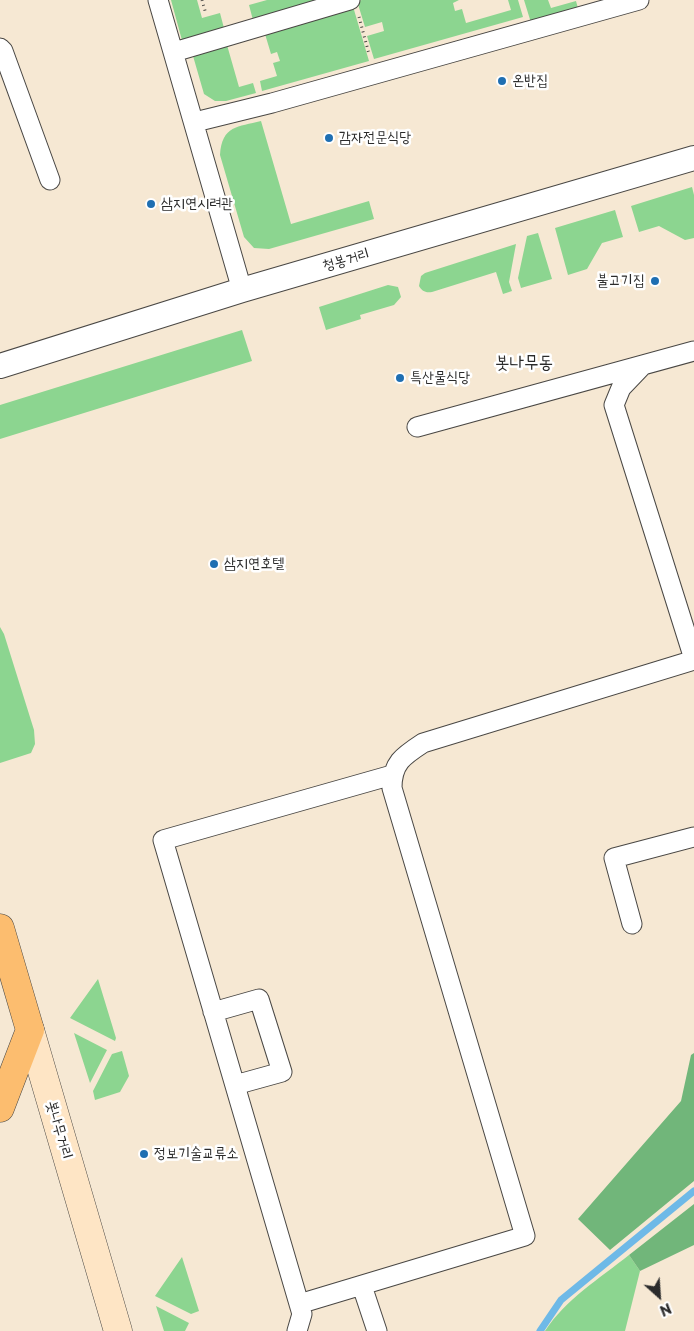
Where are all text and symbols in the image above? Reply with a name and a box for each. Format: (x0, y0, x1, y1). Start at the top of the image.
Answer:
place label: 온반집 (512, 72, 548, 90)
marker: 온반집 (496, 75, 508, 87)
place label: 감자전문식당 (339, 129, 411, 147)
marker: 감자전문식당 (323, 132, 335, 144)
place label: 삼지연시려관 (161, 195, 233, 213)
marker: 삼지연시려관 (145, 198, 157, 210)
street label: 청봉거리 (320, 245, 372, 275)
place label: 불고기집 (597, 272, 645, 290)
marker: 불고기집 (649, 275, 661, 287)
district label: 봇나무동 (495, 352, 553, 374)
place label: 특산물식당 (410, 369, 470, 387)
marker: 특산물식당 (394, 372, 406, 384)
place label: 삼지연호텔 (224, 555, 284, 573)
marker: 삼지연호텔 (208, 558, 220, 570)
street label: 봇나무거리 (42, 1099, 76, 1161)
place label: 정보기술교류소 (154, 1145, 238, 1163)
marker: 정보기술교류소 (138, 1148, 150, 1160)
north arrow (634, 1271, 684, 1321)
text: N (656, 1298, 675, 1322)

